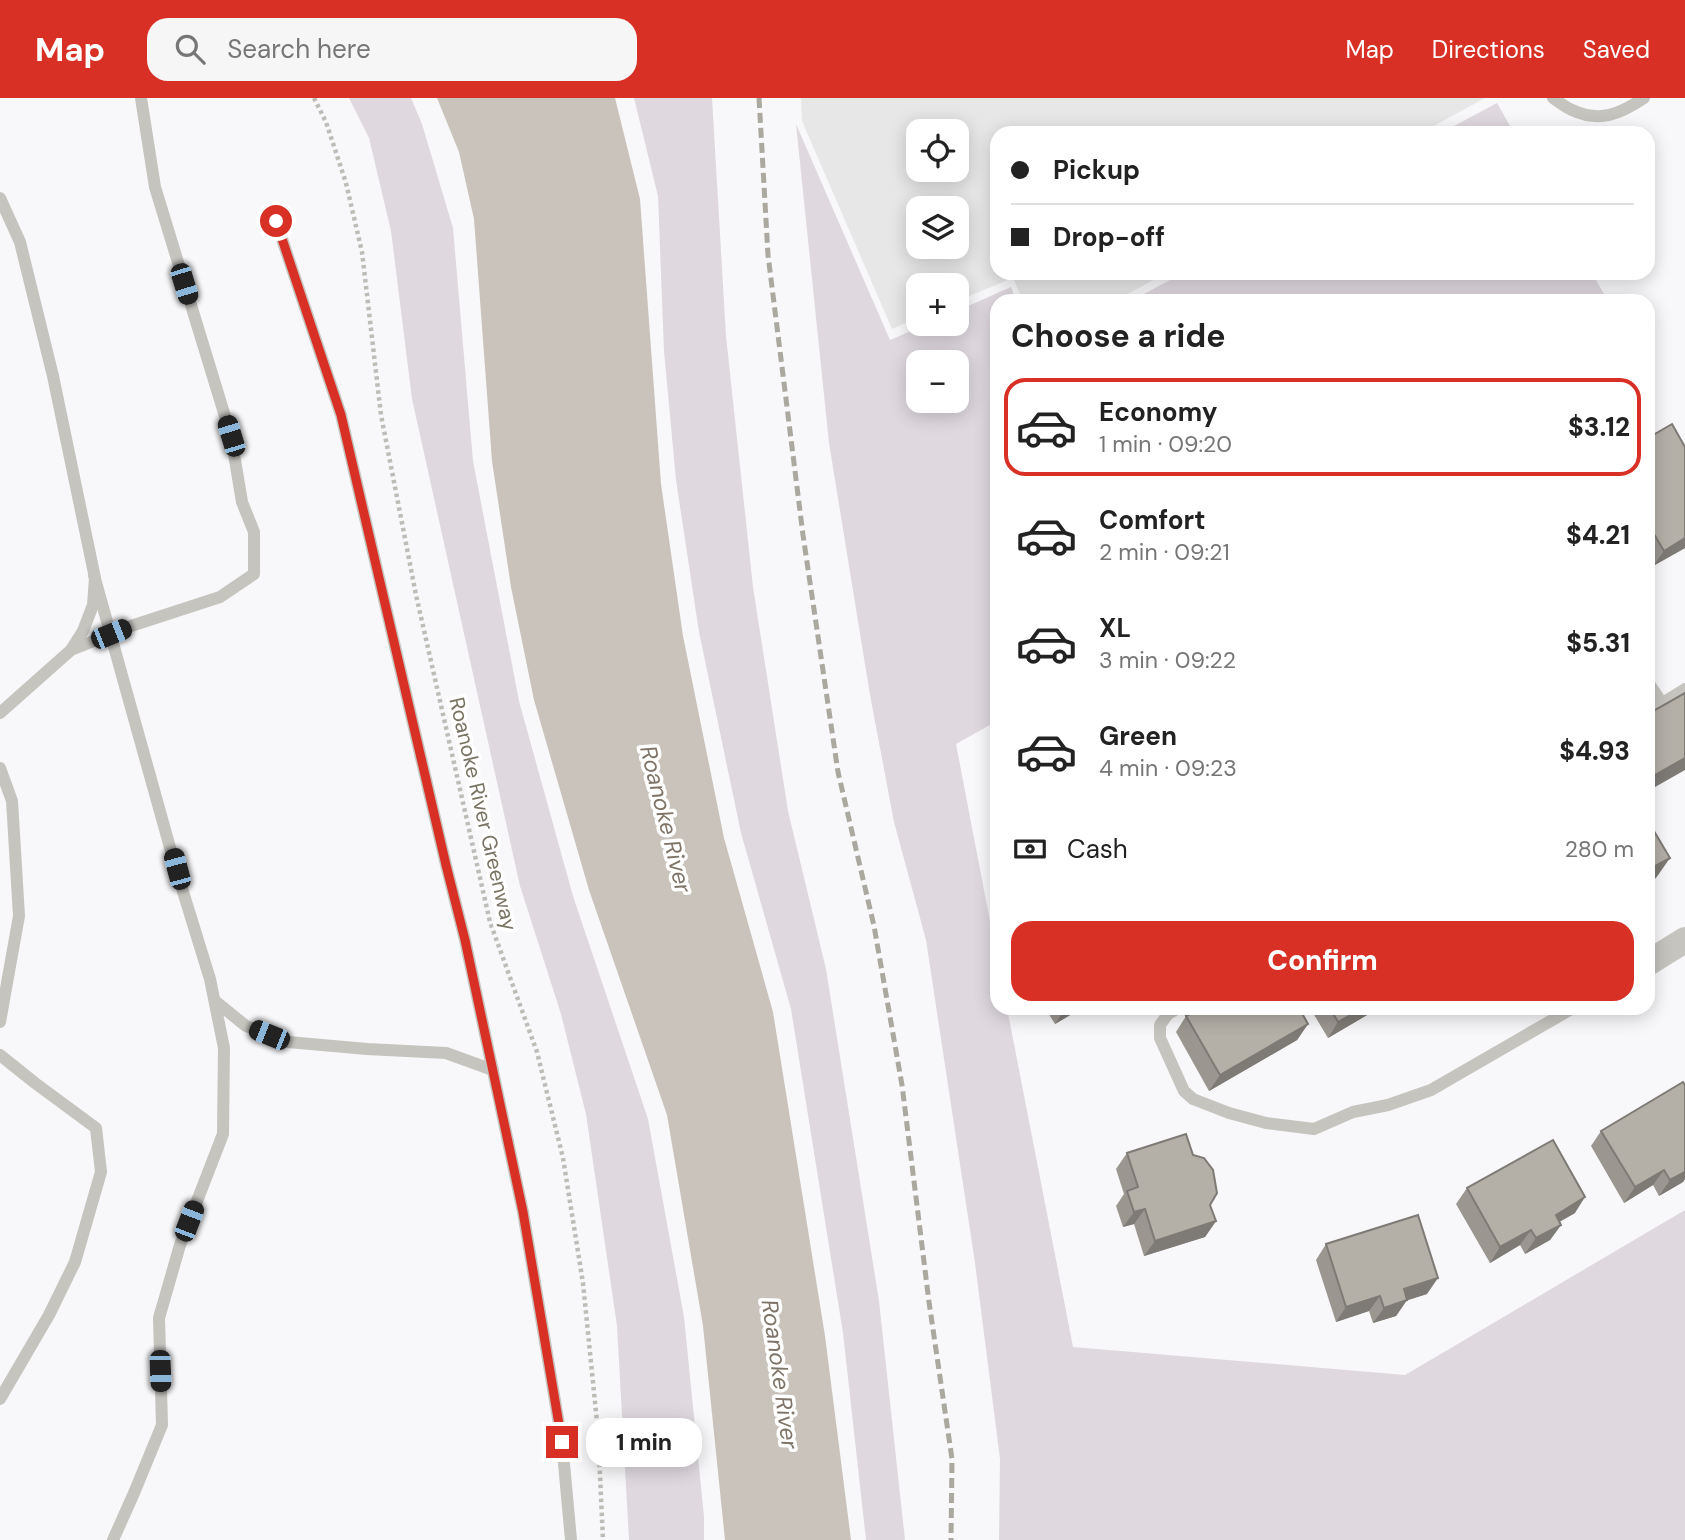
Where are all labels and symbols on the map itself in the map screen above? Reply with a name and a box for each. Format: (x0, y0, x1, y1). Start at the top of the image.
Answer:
route start (260, 205, 292, 237)
car (168, 261, 201, 307)
car (215, 413, 248, 459)
car (88, 616, 135, 652)
street label: Roanoke River Greenway (443, 695, 524, 934)
water label: Roanoke River (633, 742, 699, 897)
car (162, 846, 193, 892)
car (246, 1017, 293, 1053)
car (172, 1198, 207, 1244)
water label: Roanoke River (755, 1297, 806, 1452)
car (149, 1350, 172, 1392)
callout: 1 min (586, 1418, 702, 1466)
route end (546, 1426, 578, 1458)

